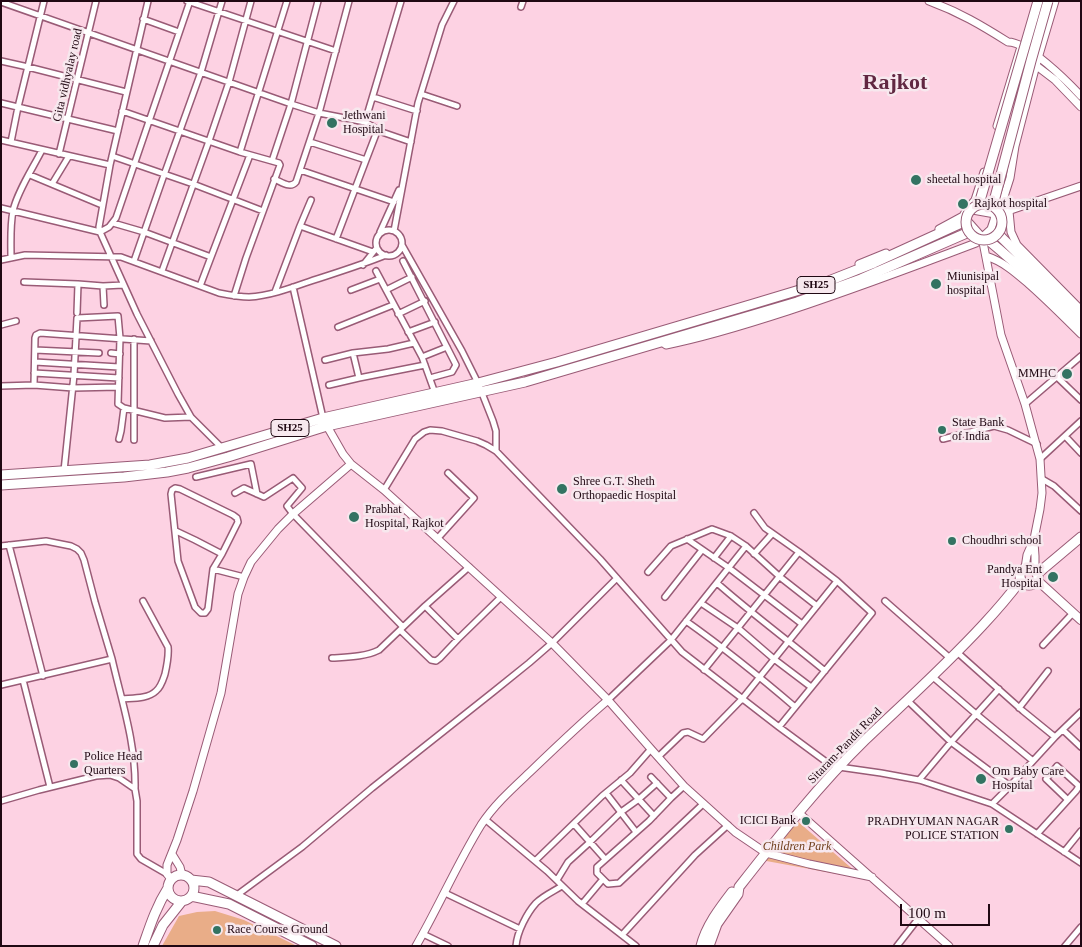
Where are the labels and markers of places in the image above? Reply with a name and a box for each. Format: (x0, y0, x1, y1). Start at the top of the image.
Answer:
place label: Jethwani Hospital (343, 109, 391, 137)
marker: Jethwani Hospital (325, 116, 339, 130)
marker: sheetal hospital (909, 173, 923, 187)
place label: sheetal hospital (927, 173, 1016, 187)
marker: Rajkot hospital (956, 197, 970, 211)
place label: Rajkot hospital (974, 197, 1057, 211)
place label: Miunisipal hospital (947, 270, 1005, 298)
marker: Miunisipal hospital (929, 277, 943, 291)
place label: MMHC (1018, 367, 1056, 381)
marker: MMHC (1060, 367, 1074, 381)
place label: State Bank of India (952, 416, 1012, 444)
marker: State Bank of India (936, 424, 948, 436)
place label: Shree G.T. Sheth Orthopaedic Hospital (573, 475, 693, 503)
marker: Shree G.T. Sheth Orthopaedic Hospital (555, 482, 569, 496)
place label: Prabhat Hospital, Rajkot (365, 503, 453, 531)
marker: Prabhat Hospital, Rajkot (347, 510, 361, 524)
place label: Choudhri school (962, 534, 1054, 548)
marker: Choudhri school (946, 535, 958, 547)
place label: Pandya Ent Hospital (979, 563, 1042, 591)
marker: Pandya Ent Hospital (1046, 570, 1060, 584)
place label: Police Head Quarters (84, 750, 150, 778)
marker: Police Head Quarters (68, 758, 80, 770)
place label: Om Baby Care Hospital (992, 765, 1072, 793)
marker: Om Baby Care Hospital (974, 772, 988, 786)
place label: ICICI Bank (737, 814, 796, 828)
marker: ICICI Bank (800, 815, 812, 827)
place label: PRADHYUMAN NAGAR POLICE STATION (872, 815, 999, 843)
marker: PRADHYUMAN NAGAR POLICE STATION (1003, 823, 1015, 835)
place label: Race Course Ground (227, 923, 343, 937)
marker: Race Course Ground (211, 924, 223, 936)

